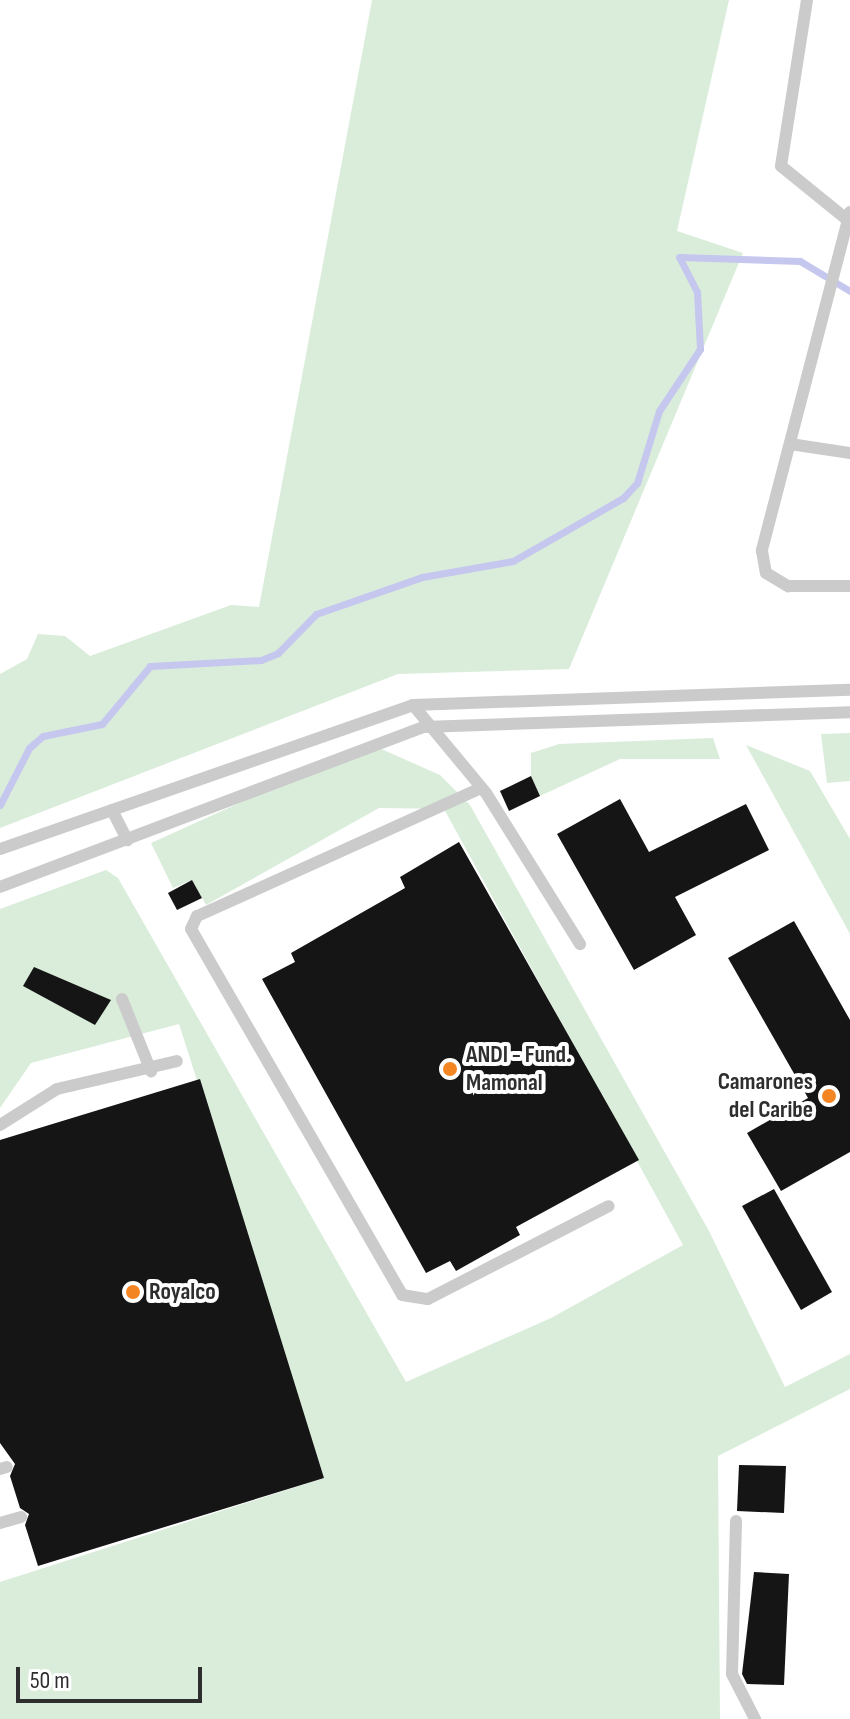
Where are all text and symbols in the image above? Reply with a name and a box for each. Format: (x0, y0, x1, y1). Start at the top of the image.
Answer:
place label: ANDI - Fund. Mamonal (466, 1041, 572, 1097)
marker: ANDI - Fund. Mamonal (441, 1060, 459, 1078)
place label: Camarones del Caribe (718, 1068, 813, 1124)
marker: Camarones del Caribe (820, 1087, 838, 1105)
place label: Royalco (149, 1278, 216, 1306)
marker: Royalco (124, 1283, 142, 1301)
scale bar (20, 1651, 206, 1701)
text: 50 m (30, 1666, 70, 1695)

